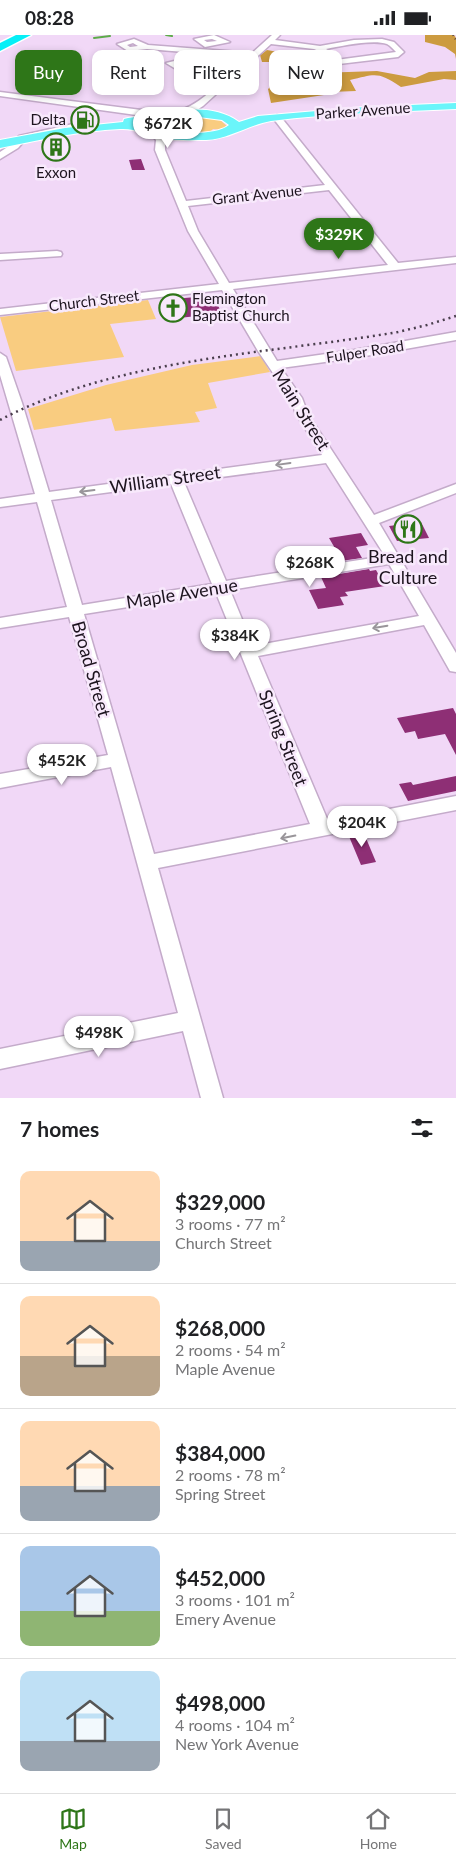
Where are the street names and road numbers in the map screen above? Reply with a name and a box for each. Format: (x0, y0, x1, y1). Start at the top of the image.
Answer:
street label: Parker Avenue (315, 98, 411, 122)
street label: Grant Avenue (211, 180, 303, 208)
street label: Church Street (48, 285, 141, 314)
street label: Fulper Road (325, 336, 405, 366)
street label: Main Street (268, 365, 336, 455)
street label: William Street (108, 460, 222, 498)
street label: Maple Avenue (124, 573, 239, 613)
street label: Broad Street (68, 618, 116, 720)
street label: Spring Street (255, 686, 313, 790)

